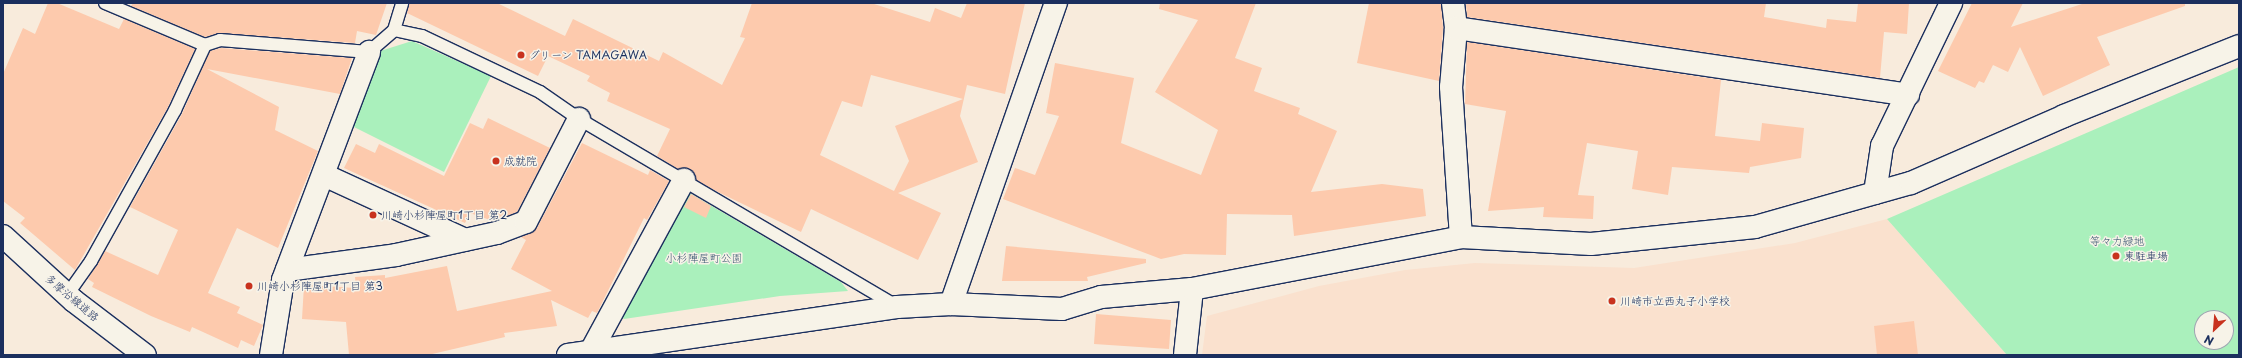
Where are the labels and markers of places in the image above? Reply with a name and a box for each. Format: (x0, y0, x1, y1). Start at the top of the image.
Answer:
place label: グリーン TAMAGAWA (529, 48, 648, 62)
marker: グリーン TAMAGAWA (516, 50, 526, 60)
place label: 成就院 (504, 154, 537, 168)
marker: 成就院 (491, 156, 501, 166)
place label: 川崎小杉陣屋町1丁目 第2 (381, 208, 507, 222)
marker: 川崎小杉陣屋町1丁目 第2 (368, 210, 378, 220)
place label: 東駐車場 (2124, 249, 2168, 263)
marker: 東駐車場 (2111, 251, 2121, 261)
place label: 川崎小杉陣屋町1丁目 第3 (257, 279, 383, 293)
marker: 川崎小杉陣屋町1丁目 第3 (244, 281, 254, 291)
place label: 川崎市立西丸子小学校 (1620, 294, 1730, 308)
marker: 川崎市立西丸子小学校 (1607, 296, 1617, 306)

